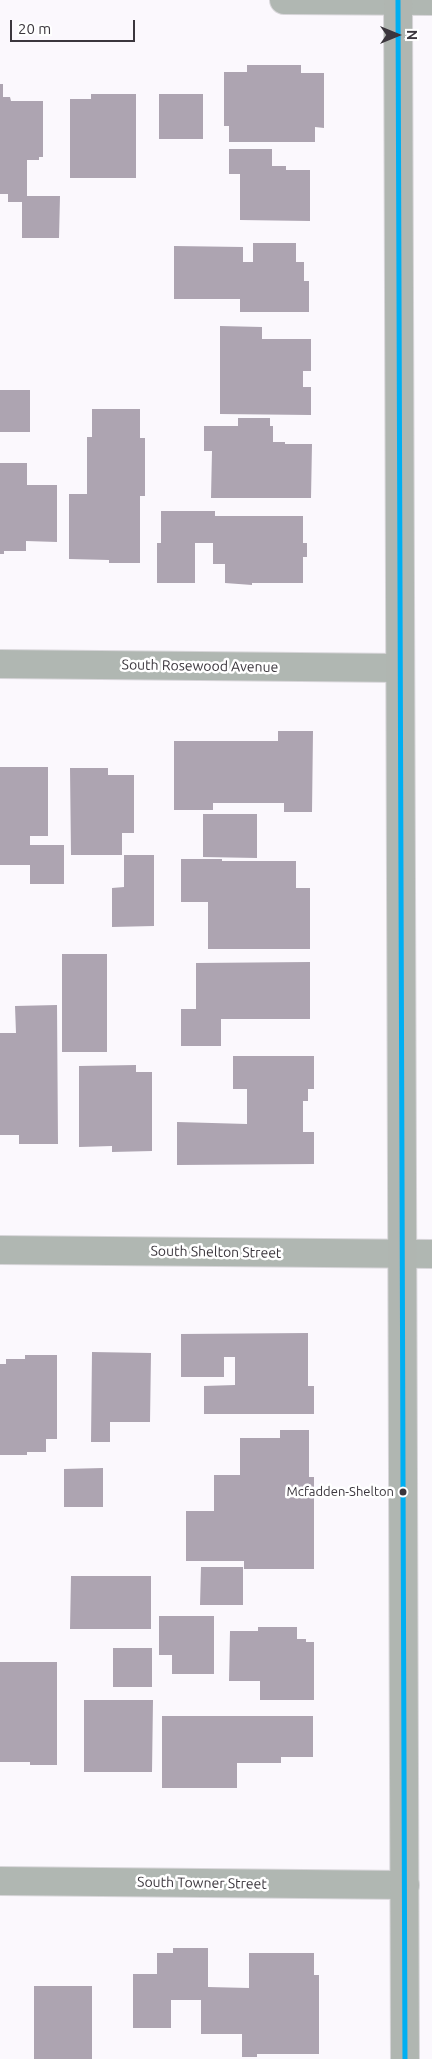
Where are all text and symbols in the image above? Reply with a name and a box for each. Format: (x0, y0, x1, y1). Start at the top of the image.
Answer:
scale bar (12, 10, 138, 42)
north arrow (372, 10, 422, 60)
text: 20 m (18, 20, 51, 37)
text: N (404, 30, 420, 40)
street label: South Rosewood Avenue (122, 656, 278, 676)
street label: South Shelton Street (150, 1242, 282, 1262)
place label: Mcfadden-Shelton (287, 1484, 394, 1500)
marker: Mcfadden-Shelton (398, 1487, 408, 1497)
street label: South Towner Street (137, 1873, 267, 1893)

